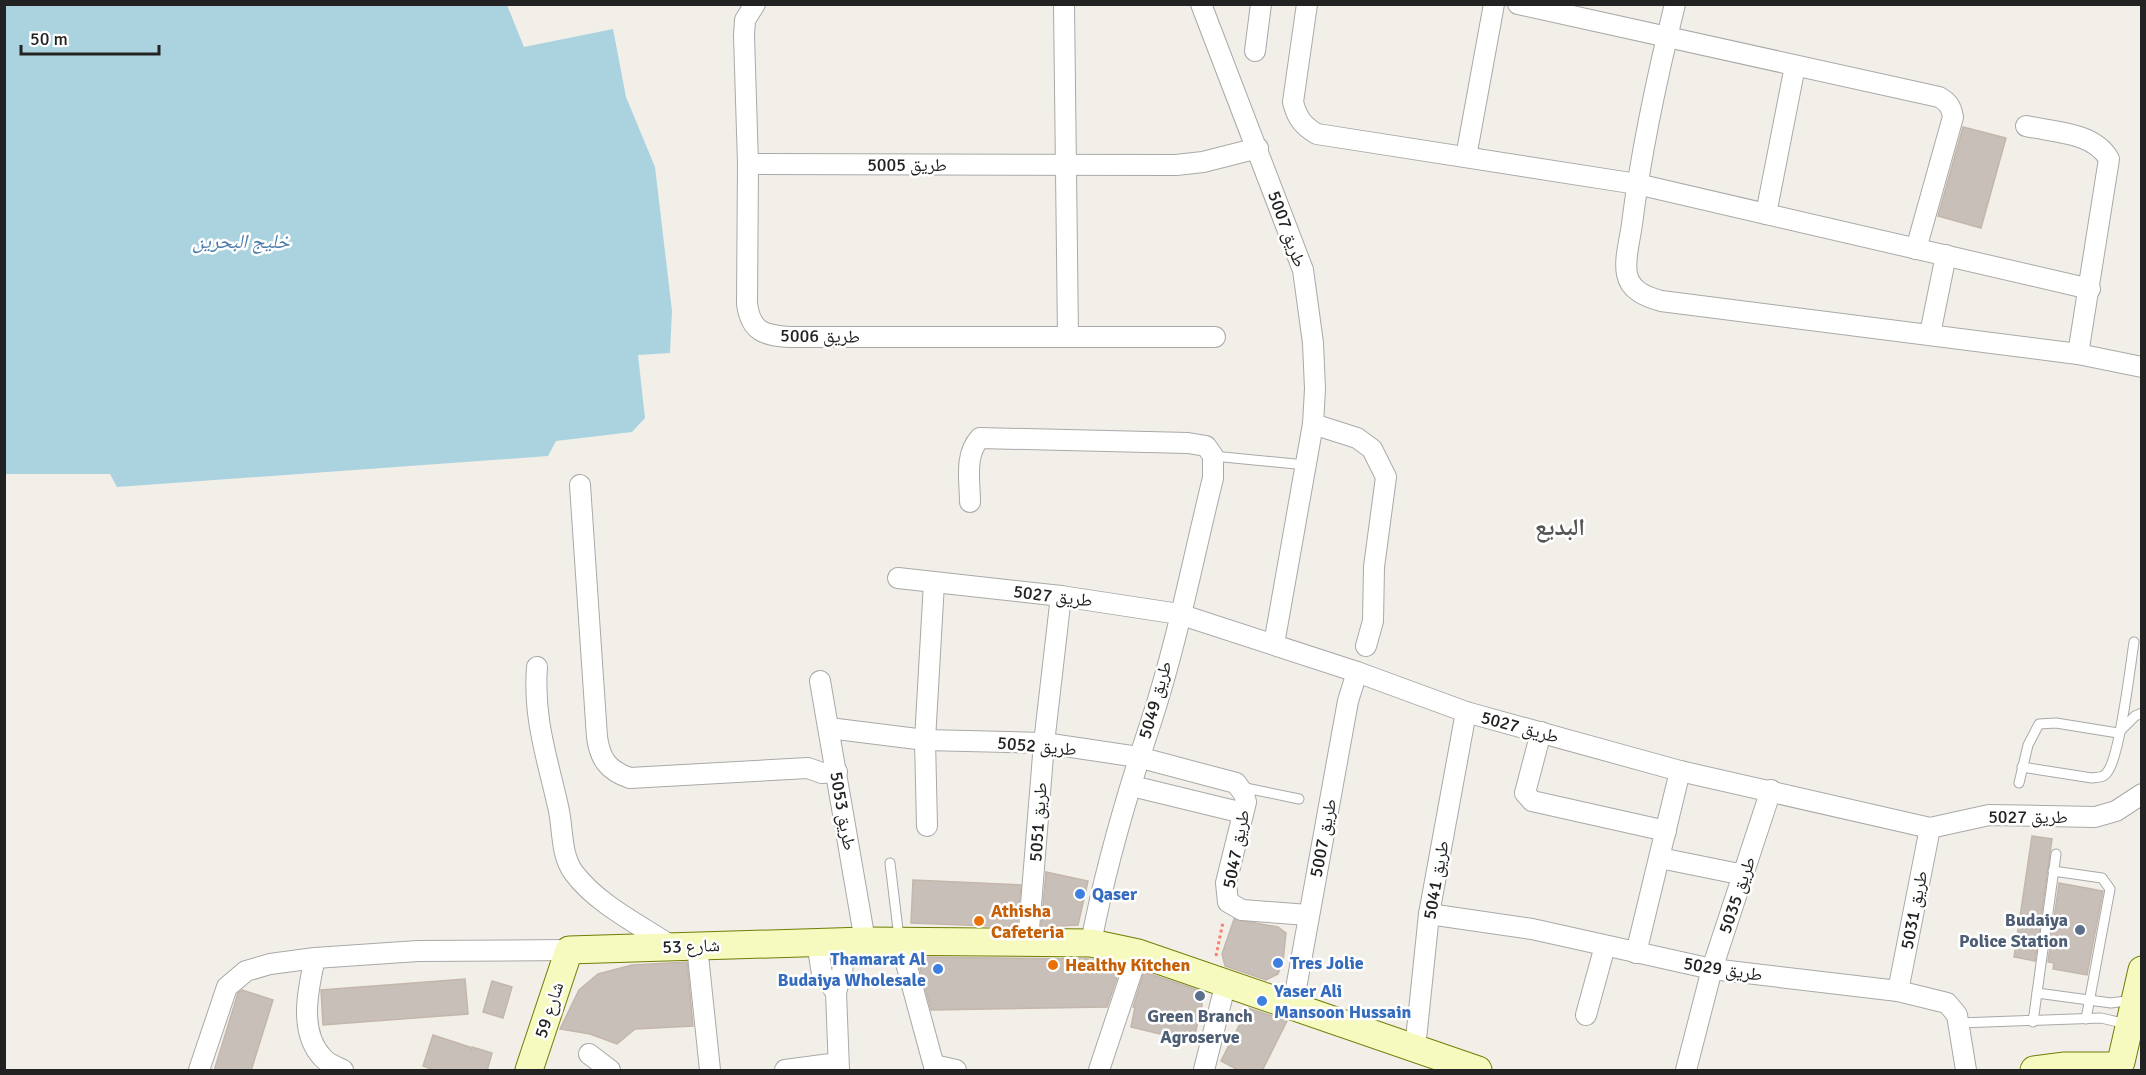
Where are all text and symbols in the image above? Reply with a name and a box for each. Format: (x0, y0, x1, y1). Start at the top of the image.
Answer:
scale bar (21, 18, 159, 56)
text: 50 m (30, 28, 68, 50)
street label: طريق 5005 (867, 154, 947, 176)
street label: طريق 5007 (1263, 188, 1311, 270)
water label: خليج البحرين (192, 229, 290, 254)
street label: طريق 5006 (780, 324, 860, 348)
district label: البديع (1535, 512, 1585, 543)
street label: طريق 5027 (1012, 580, 1094, 612)
street label: طريق 5049 (1133, 659, 1177, 741)
street label: طريق 5027 (1479, 706, 1561, 748)
street label: طريق 5052 (996, 732, 1078, 760)
street label: طريق 5053 (825, 770, 861, 852)
street label: طريق 5051 (1024, 781, 1052, 863)
street label: طريق 5007 (1305, 797, 1341, 879)
street label: طريق 5027 (1988, 806, 2068, 828)
street label: طريق 5047 (1218, 808, 1254, 890)
street label: طريق 5041 (1418, 839, 1454, 921)
street label: طريق 5035 (1714, 854, 1760, 936)
street label: طريق 5031 (1896, 869, 1932, 951)
place label: Qaser (1092, 883, 1138, 905)
marker: Qaser (1073, 887, 1087, 901)
place label: Athisha Cafeteria (991, 900, 1064, 943)
place label: Budaiya Police Station (1959, 909, 2068, 952)
marker: Athisha Cafeteria (972, 914, 986, 928)
marker: Budaiya Police Station (2073, 923, 2087, 937)
street label: شارع 53 (662, 934, 720, 958)
place label: Thamarat Al Budaiya Wholesale (777, 948, 926, 991)
place label: Tres Jolie (1290, 952, 1364, 974)
street label: طريق 5029 (1682, 952, 1764, 986)
place label: Healthy Kitchen (1065, 954, 1190, 976)
marker: Tres Jolie (1271, 956, 1285, 970)
marker: Healthy Kitchen (1046, 958, 1060, 972)
marker: Thamarat Al Budaiya Wholesale (931, 962, 945, 976)
street label: شارع 59 (530, 979, 568, 1041)
place label: Yaser Ali Mansoon Hussain (1273, 980, 1412, 1023)
marker: Green Branch Agroserve (1193, 989, 1207, 1003)
marker: Yaser Ali Mansoon Hussain (1255, 994, 1269, 1008)
place label: Green Branch Agroserve (1147, 1005, 1253, 1048)

